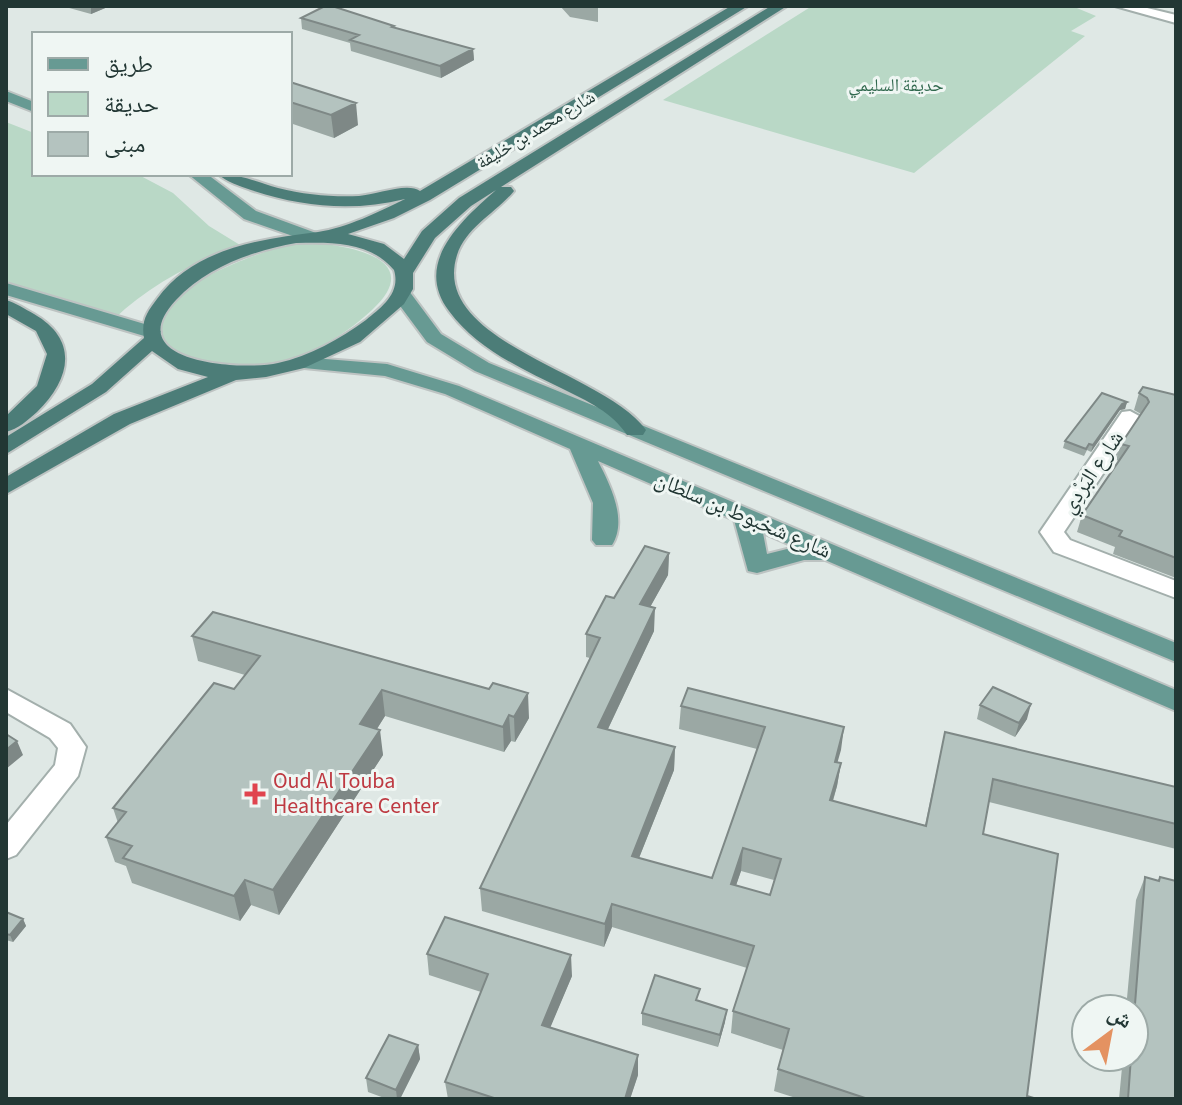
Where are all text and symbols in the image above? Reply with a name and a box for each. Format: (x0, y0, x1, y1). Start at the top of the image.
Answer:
legend (32, 32, 292, 176)
text: طريق (104, 47, 153, 82)
park label: حديقة السليمي (848, 73, 944, 99)
street label: شارع محمد بن خليفة (472, 85, 600, 175)
text: حديقة (104, 87, 159, 122)
text: مبنى (104, 127, 145, 162)
street label: شارع البَرْدِي (1052, 424, 1132, 520)
street label: شارع شخبوط بن سلطان (650, 463, 836, 567)
place label: Oud Al Touba Healthcare Center (273, 765, 439, 822)
marker: Oud Al Touba Healthcare Center (244, 783, 266, 805)
north arrow (1070, 993, 1150, 1073)
text: ش (1102, 997, 1138, 1037)

